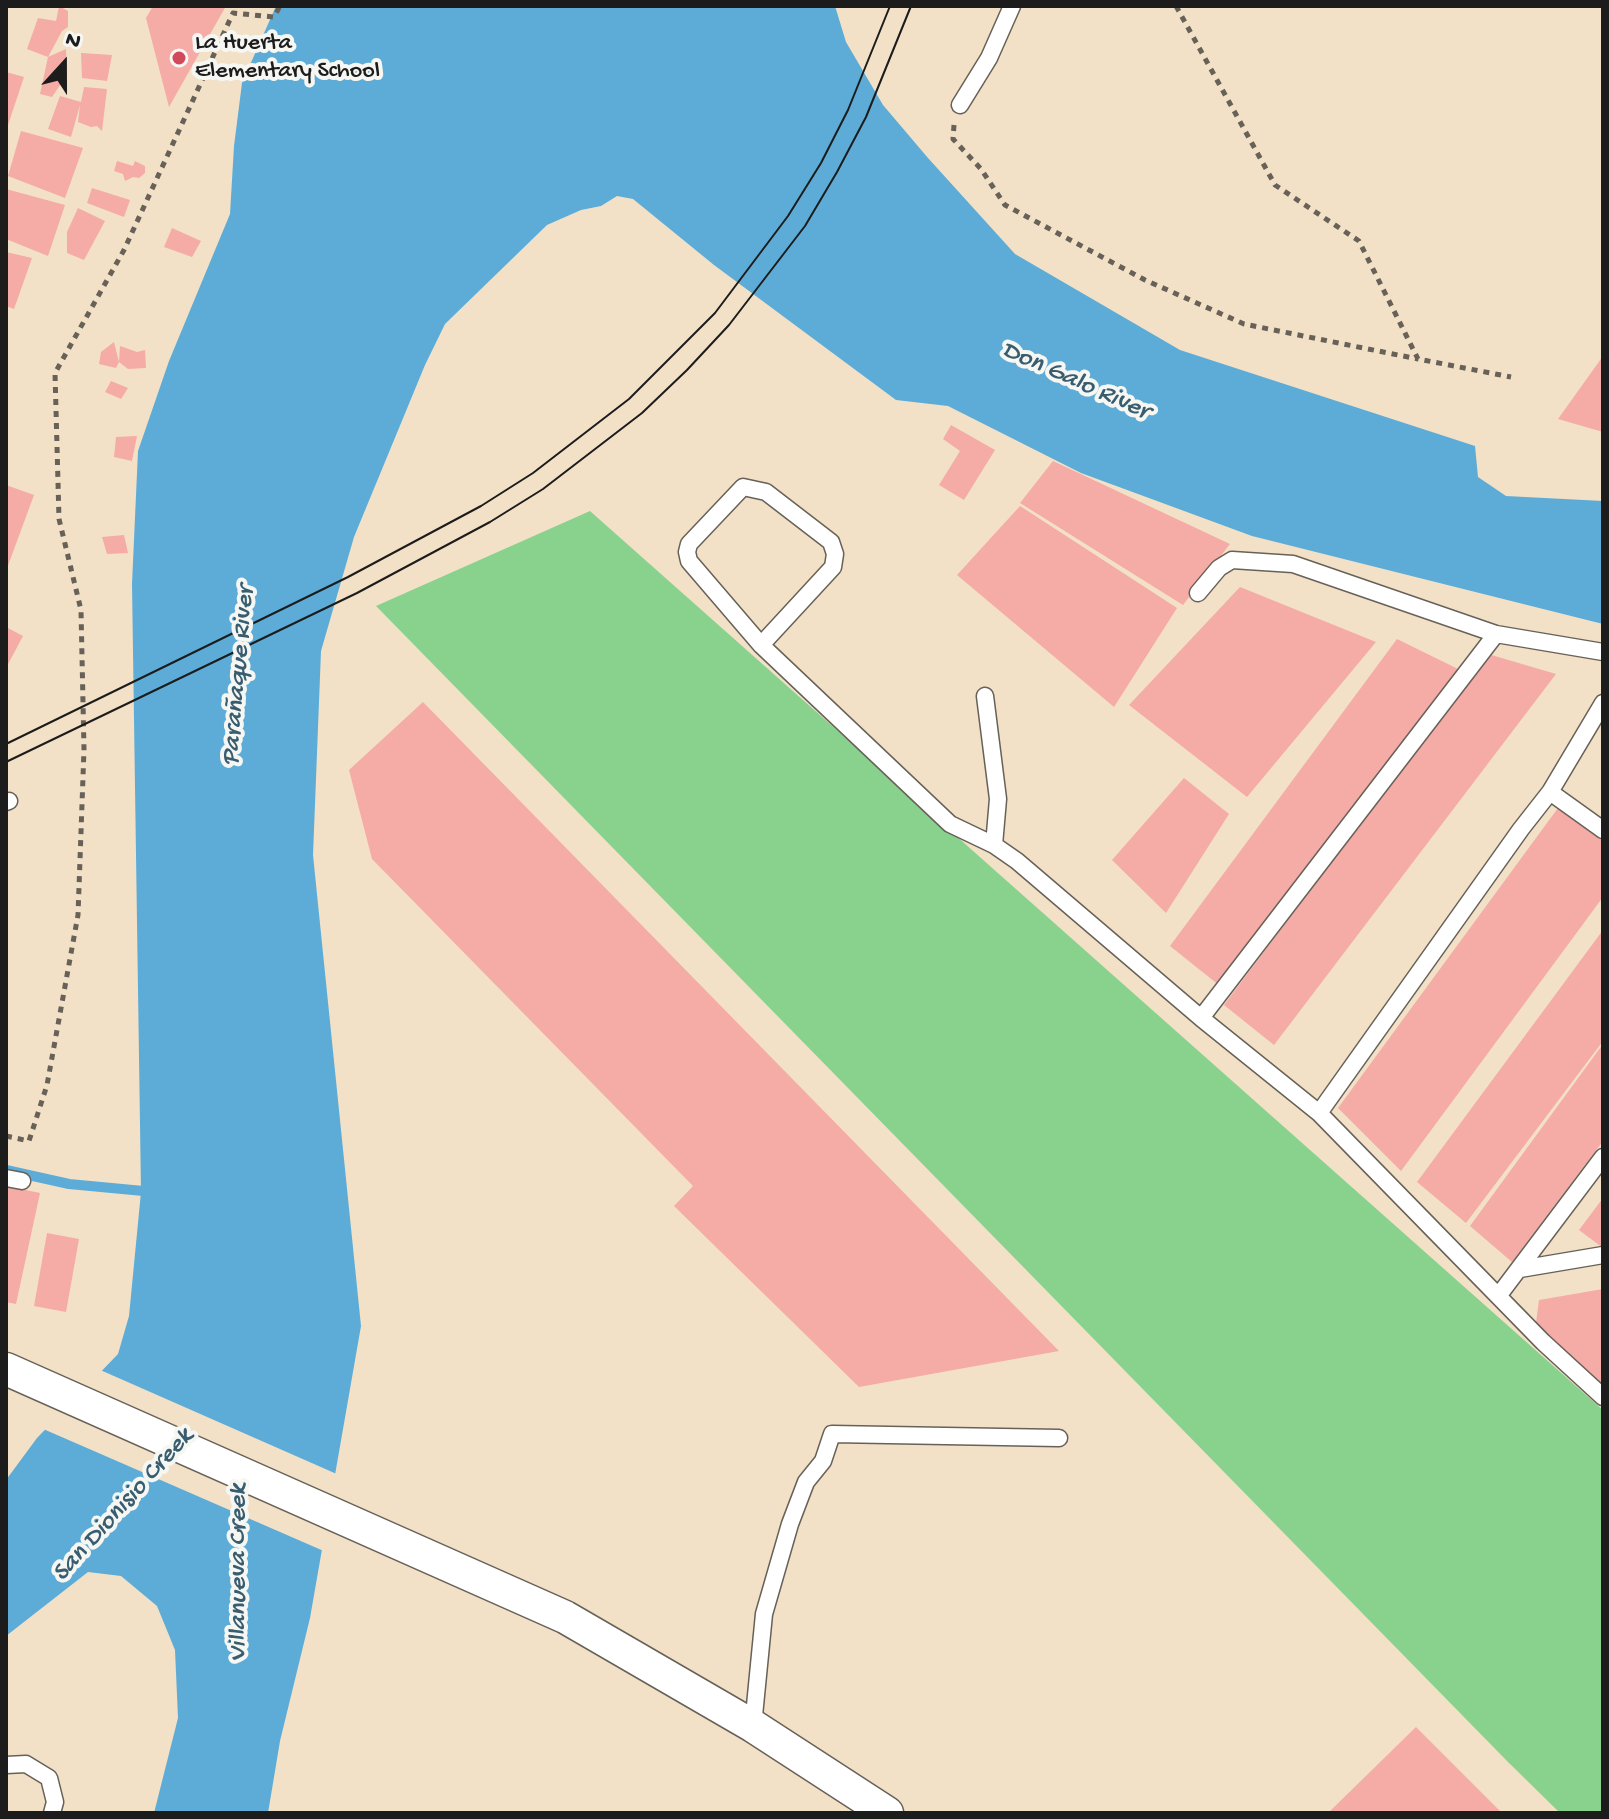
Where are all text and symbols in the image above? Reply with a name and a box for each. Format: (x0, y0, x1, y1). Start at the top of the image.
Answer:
north arrow (24, 24, 104, 104)
text: N (61, 27, 84, 56)
place label: La Huerta Elementary School (195, 30, 380, 86)
marker: La Huerta Elementary School (170, 49, 188, 67)
water label: Don Galo River (996, 336, 1154, 428)
water label: Parañaque River (217, 585, 263, 767)
water label: San Dionisio Creek (47, 1423, 201, 1589)
water label: Villanueva Creek (224, 1484, 256, 1662)

